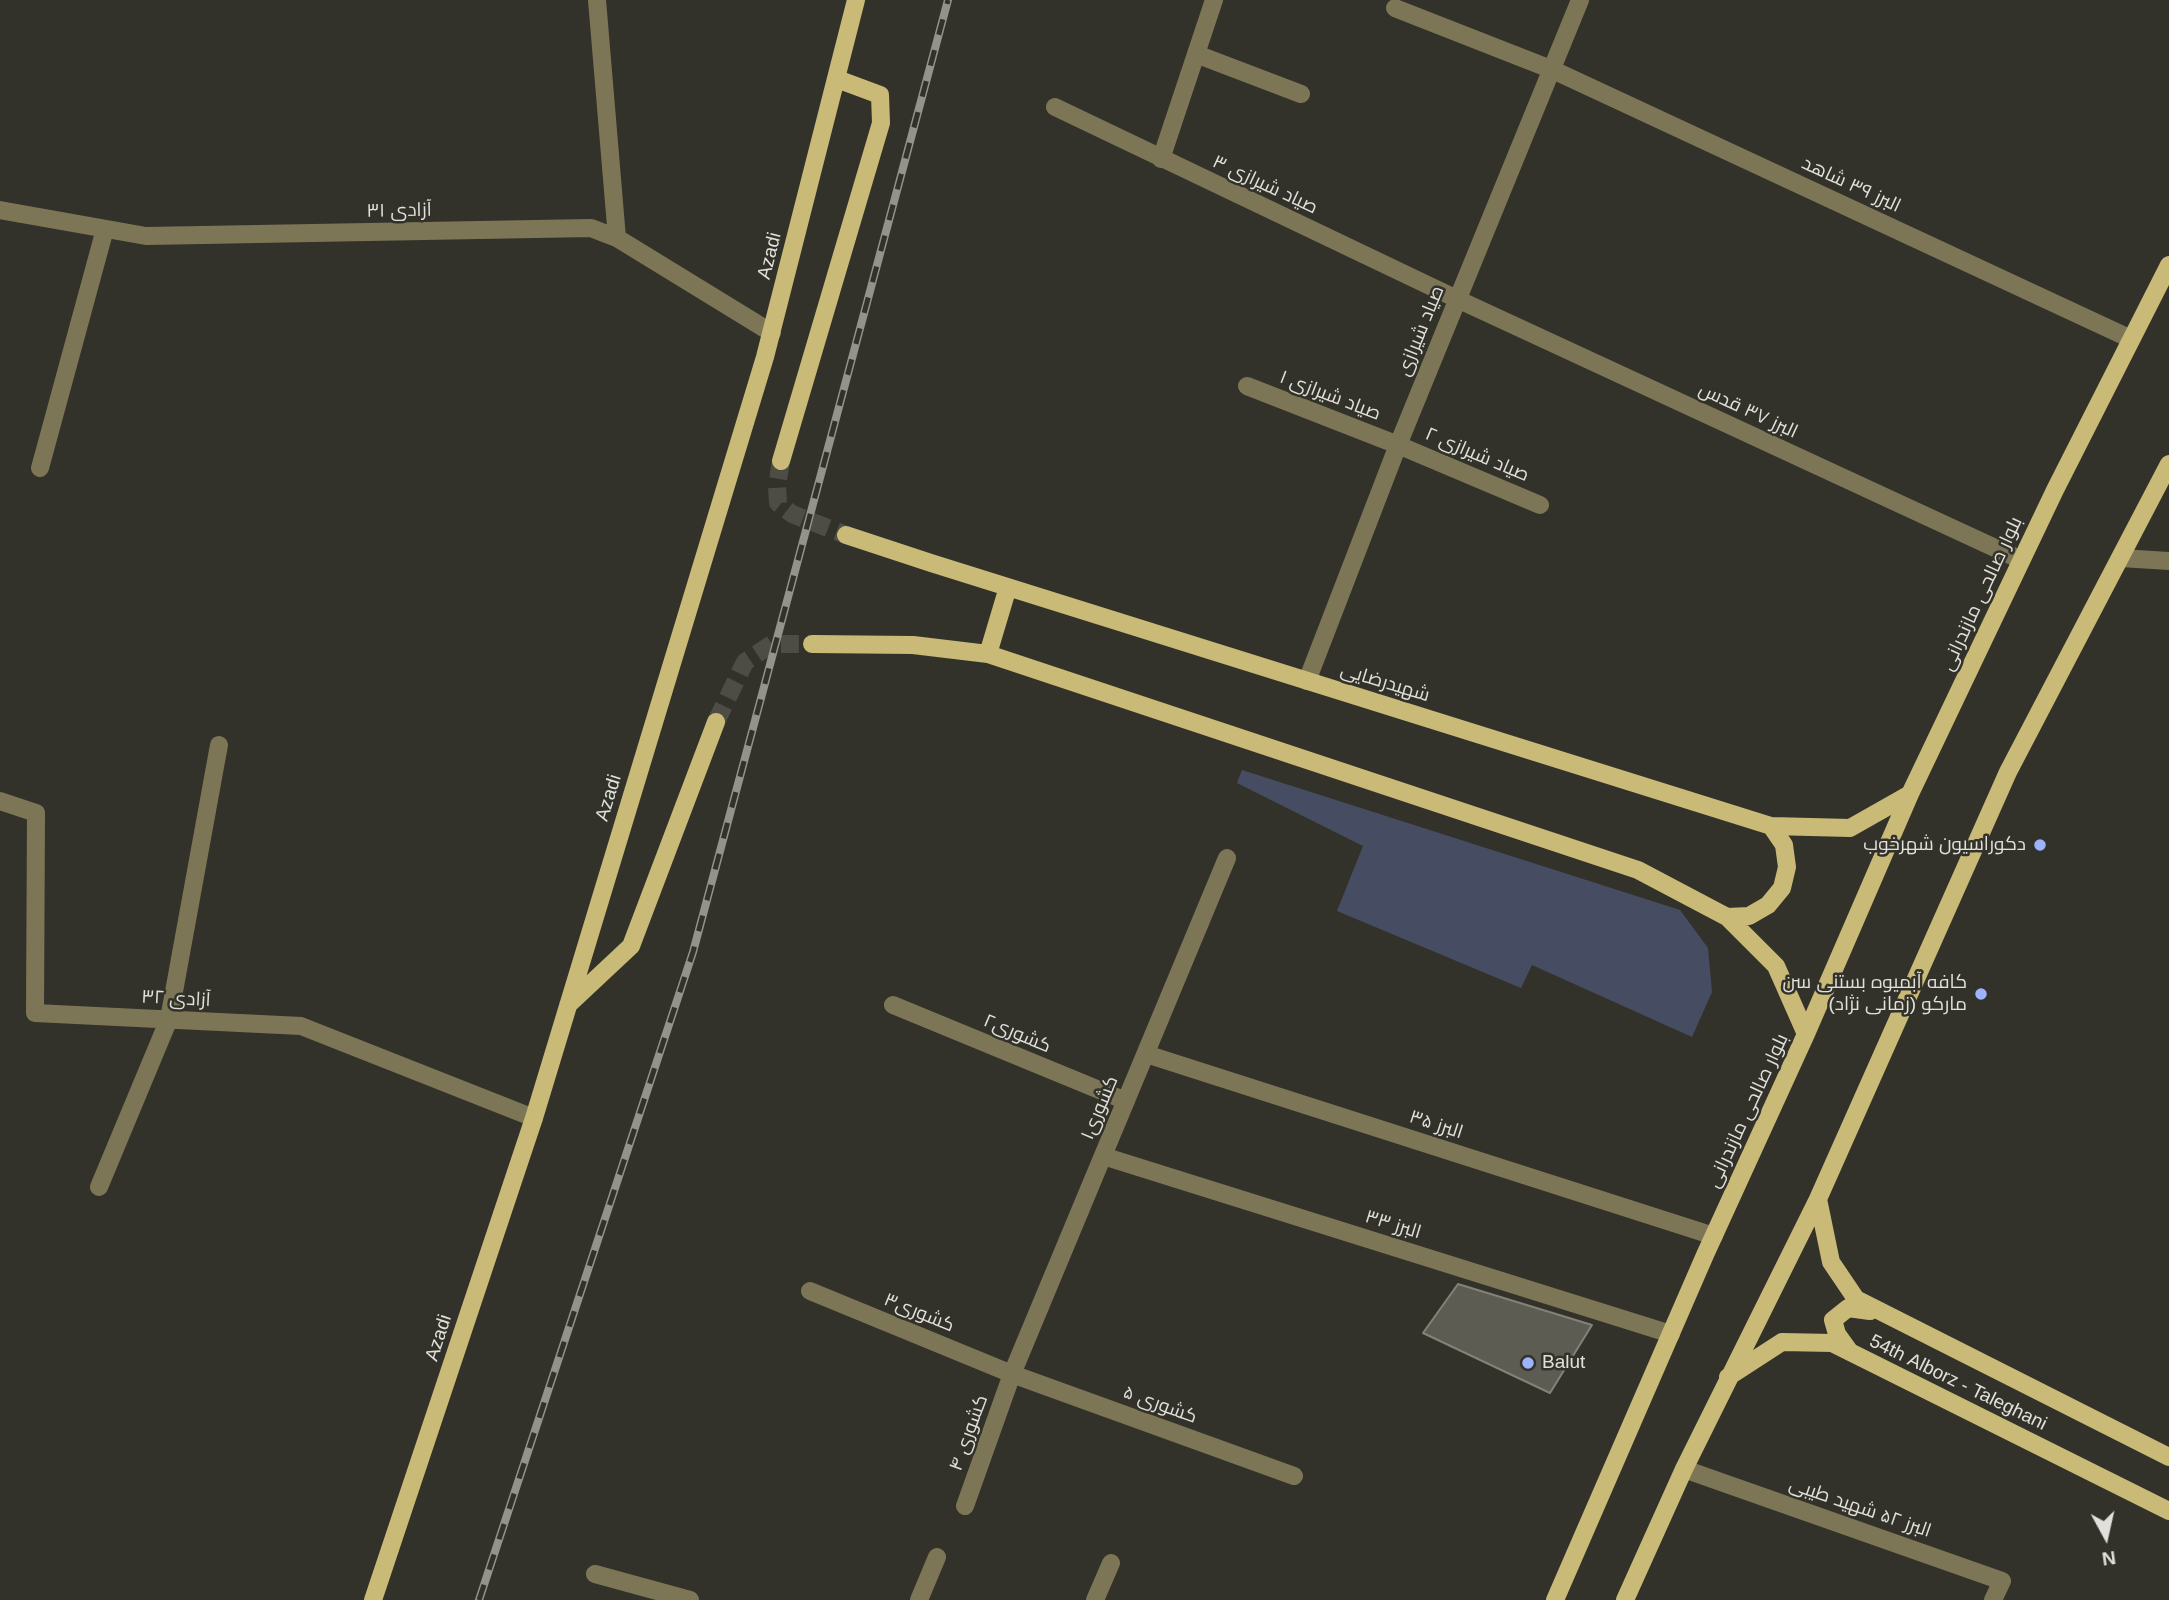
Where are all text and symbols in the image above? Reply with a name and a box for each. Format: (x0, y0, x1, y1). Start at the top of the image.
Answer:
street label: صیاد شیرازی ۳ (1209, 151, 1321, 219)
street label: البرز ۳۹ شاهد (1798, 152, 1904, 218)
street label: آزادی ۳۱ (366, 199, 432, 223)
street label: Azadi (753, 230, 787, 282)
street label: صیاد شیرازی (1393, 283, 1449, 379)
street label: صیاد شیرازی ۱ (1276, 366, 1384, 426)
street label: البرز ۳۷ قدس (1695, 378, 1801, 444)
street label: صیاد شیرازی ۲ (1422, 423, 1532, 487)
street label: بلوار صالحی مازندرانی (1936, 513, 2028, 675)
street label: شهیدرضایی (1338, 659, 1432, 707)
street label: Azadi (591, 772, 627, 824)
place label: دکوراسیون شهرخوب (1863, 834, 2026, 856)
marker: دکوراسیون شهرخوب (2032, 837, 2048, 853)
place label: کافه آبمیوه بستنی سن مارکو (زمانی نژاد) (1782, 972, 1967, 1016)
street label: آزادی ۳۲ (141, 986, 211, 1012)
marker: کافه آبمیوه بستنی سن مارکو (زمانی نژاد) (1973, 986, 1989, 1002)
street label: کشوری۲ (980, 1010, 1054, 1058)
street label: بلوار صالحی مازندرانی (1702, 1030, 1794, 1192)
street label: کشوری۱ (1076, 1073, 1124, 1143)
street label: البرز ۳۵ (1406, 1106, 1466, 1144)
street label: البرز ۳۳ (1362, 1206, 1424, 1244)
street label: کشوری۳ (880, 1289, 958, 1337)
street label: Azadi (421, 1312, 457, 1364)
street label: 54th Alborz - Taleghani (1866, 1330, 2050, 1436)
place label: Balut (1542, 1352, 1585, 1374)
marker: Balut (1520, 1355, 1536, 1371)
street label: کشوری ۵ (1120, 1381, 1200, 1429)
street label: کشوری ۴ (945, 1392, 993, 1474)
street label: البرز ۵۲ شهید طیبی (1786, 1473, 1934, 1543)
north arrow (2071, 1502, 2141, 1572)
text: N (2101, 1547, 2117, 1570)

